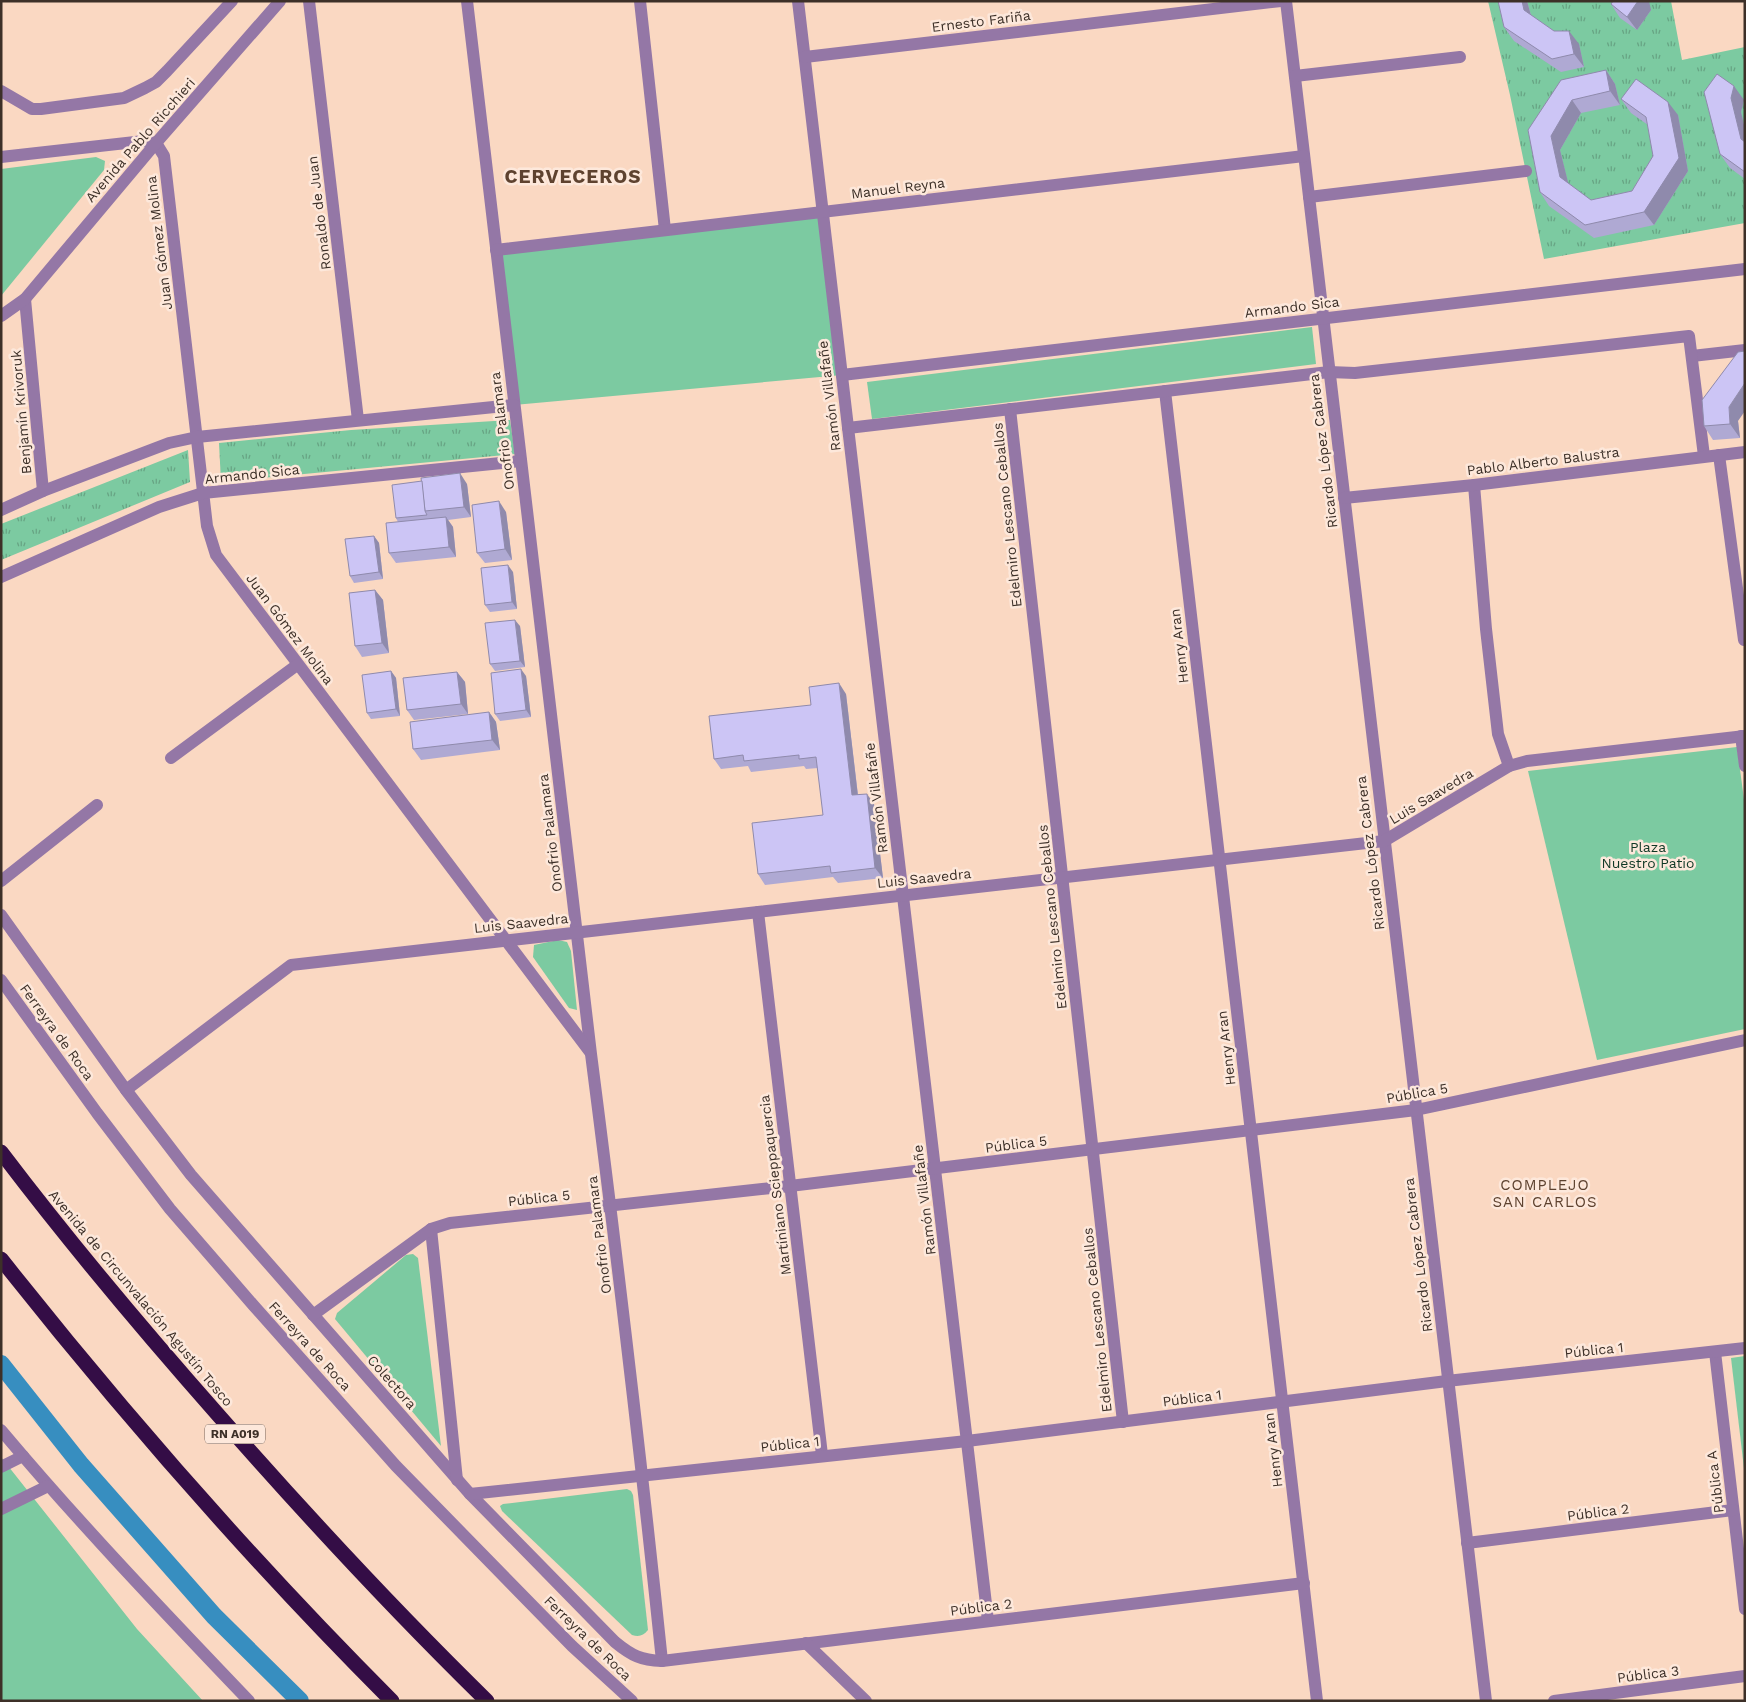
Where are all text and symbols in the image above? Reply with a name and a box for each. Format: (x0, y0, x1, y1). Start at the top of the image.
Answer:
street label: Ernesto Fariña (931, 7, 1031, 35)
street label: Avenida Pablo Ricchieri (82, 75, 198, 205)
street label: Ronaldo de Juan (304, 155, 334, 271)
district label: CERVECEROS (505, 165, 641, 188)
street label: Manuel Reyna (850, 174, 946, 202)
street label: Juan Gómez Molina (143, 175, 175, 311)
street label: Armando Sica (1244, 293, 1340, 321)
street label: Ramón Villafañe (814, 340, 844, 452)
street label: Benjamín Krivoruk (8, 349, 34, 475)
street label: Onofrio Palamara (487, 371, 517, 491)
street label: Ricardo López Cabrera (1306, 373, 1340, 529)
street label: Edelmiro Lescano Ceballos (989, 422, 1025, 608)
street label: Pablo Alberto Balustra (1466, 444, 1620, 478)
street label: Armando Sica (204, 461, 300, 487)
street label: Juan Gómez Molina (243, 570, 337, 688)
street label: Henry Aran (1166, 608, 1192, 684)
street label: Ramón Villafañe (861, 742, 891, 854)
street label: Luis Saavedra (1386, 765, 1476, 827)
street label: Onofrio Palamara (535, 773, 565, 893)
street label: Ricardo López Cabrera (1353, 775, 1387, 931)
street label: Edelmiro Lescano Ceballos (1034, 824, 1070, 1010)
park label: Plaza Nuestro Patio (1602, 839, 1694, 871)
street label: Luis Saavedra (876, 865, 972, 891)
street label: Luis Saavedra (473, 910, 569, 936)
street label: Ferreyra de Roca (17, 981, 97, 1083)
street label: Henry Aran (1213, 1010, 1239, 1086)
street label: Pública 5 (1385, 1080, 1449, 1106)
street label: Martíniano Scieppaquercia (756, 1094, 794, 1276)
street label: Pública 5 (984, 1132, 1048, 1156)
street label: Ramón Villafañe (909, 1144, 939, 1256)
street label: Onofrio Palamara (584, 1175, 614, 1295)
district label: COMPLEJO SAN CARLOS (1492, 1176, 1598, 1211)
street label: Ricardo López Cabrera (1401, 1177, 1435, 1333)
street label: Avenida de Circunvalación Agustín Tosco (46, 1187, 236, 1409)
street label: Pública 5 (507, 1187, 571, 1209)
street label: Edelmiro Lescano Ceballos (1079, 1227, 1115, 1413)
street label: Ferreyra de Roca (266, 1298, 354, 1394)
street label: Pública 1 (1564, 1339, 1624, 1361)
street label: Colectora (364, 1352, 420, 1412)
street label: Pública 1 (1162, 1386, 1222, 1410)
street label: Henry Aran (1260, 1412, 1286, 1488)
road number: RN A019 (205, 1425, 265, 1444)
street label: Pública 1 (760, 1433, 820, 1455)
street label: Pública A (1703, 1450, 1727, 1514)
street label: Pública 2 (1566, 1500, 1630, 1524)
street label: Ferreyra de Roca (541, 1592, 635, 1684)
street label: Pública 2 (949, 1595, 1013, 1619)
street label: Pública 3 (1616, 1662, 1680, 1686)

